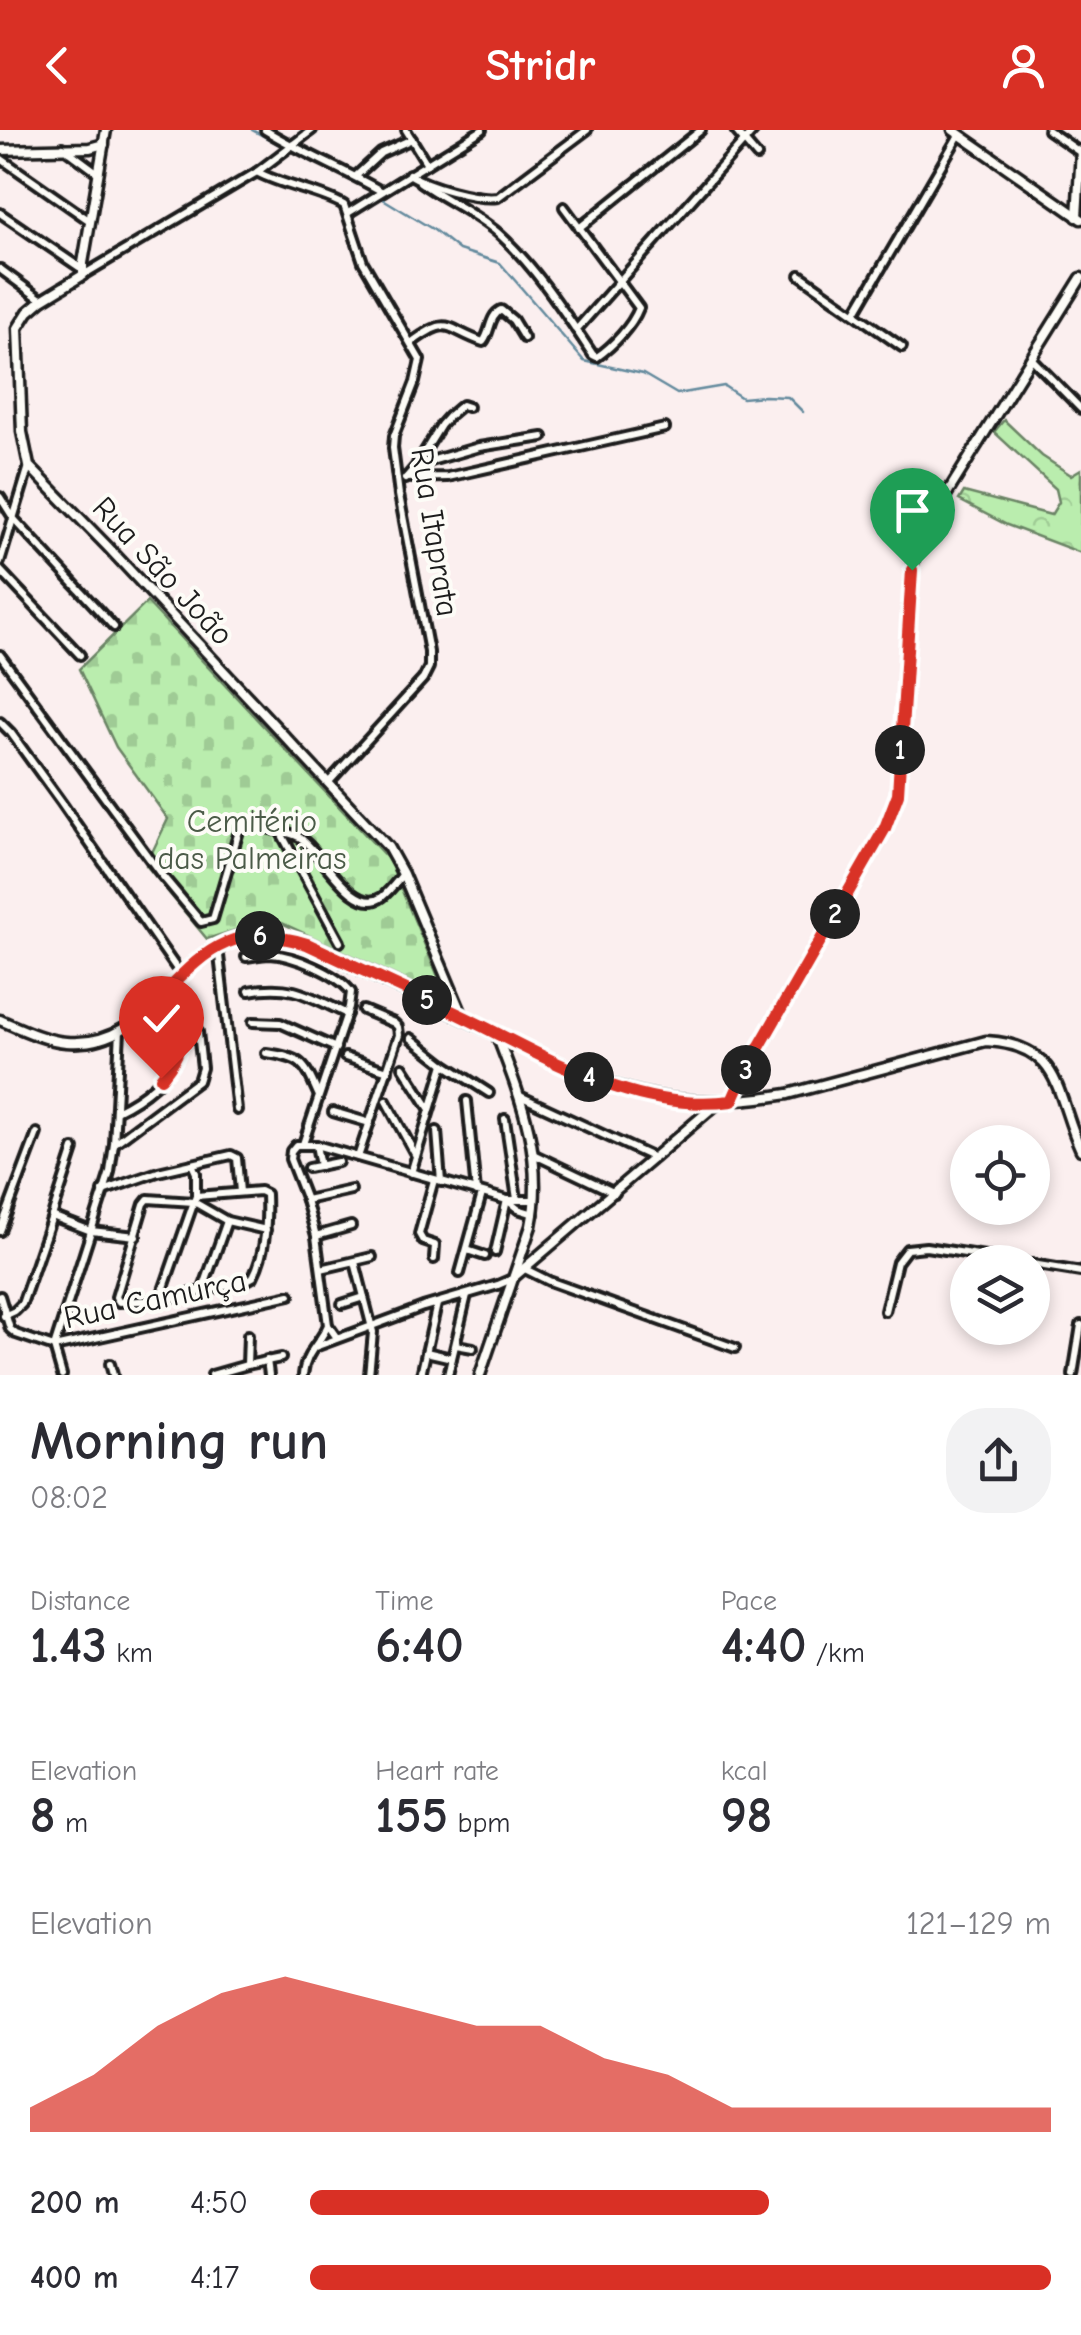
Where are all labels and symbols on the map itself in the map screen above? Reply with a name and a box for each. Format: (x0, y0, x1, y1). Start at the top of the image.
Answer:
street label: Rua Itaprata (403, 445, 467, 619)
pin (870, 468, 955, 571)
street label: Rua São João (85, 489, 241, 653)
pin: 1 (875, 725, 925, 775)
park label: Cemitério das Palmeiras (157, 803, 347, 877)
pin: 2 (810, 889, 860, 939)
pin: 6 (235, 911, 285, 961)
pin: 5 (402, 975, 452, 1025)
pin (119, 976, 204, 1079)
pin: 3 (721, 1045, 771, 1095)
pin: 4 (564, 1052, 614, 1102)
street label: Rua Camurça (61, 1262, 249, 1336)

